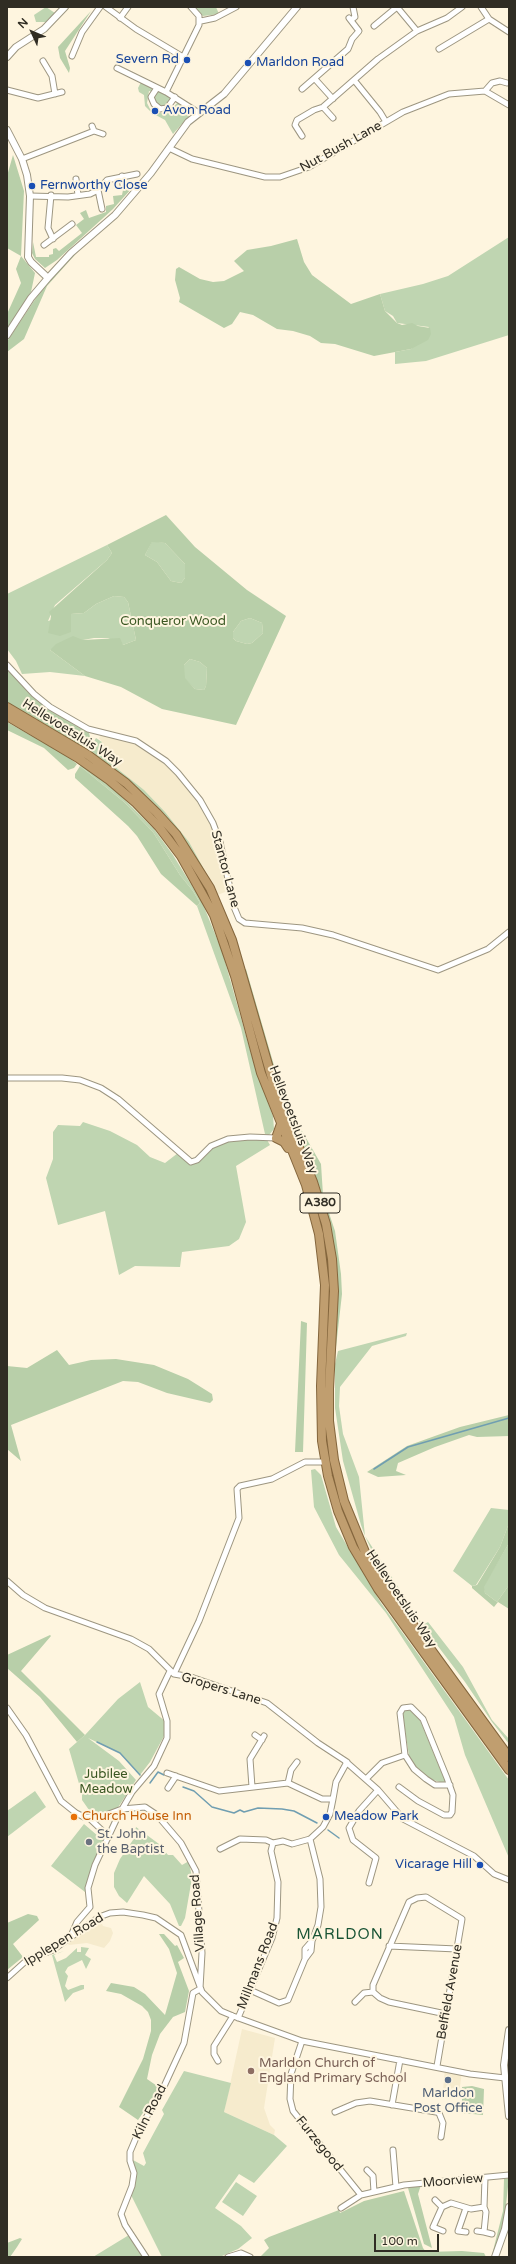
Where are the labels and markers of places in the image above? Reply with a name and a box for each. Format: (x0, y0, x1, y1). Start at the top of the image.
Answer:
place label: Severn Rd (116, 52, 179, 68)
marker: Severn Rd (182, 55, 192, 65)
place label: Marldon Road (256, 55, 344, 71)
marker: Marldon Road (243, 58, 253, 68)
place label: Avon Road (163, 103, 231, 119)
marker: Avon Road (150, 106, 160, 116)
place label: Fernworthy Close (40, 178, 148, 194)
marker: Fernworthy Close (27, 181, 37, 191)
place label: Church House Inn (82, 1809, 192, 1825)
place label: Meadow Park (334, 1809, 418, 1825)
marker: Church House Inn (69, 1812, 79, 1822)
marker: Meadow Park (321, 1812, 331, 1822)
place label: St. John the Baptist (97, 1827, 164, 1858)
marker: St. John the Baptist (84, 1837, 94, 1847)
place label: Vicarage Hill (395, 1857, 472, 1873)
marker: Vicarage Hill (475, 1860, 485, 1870)
place label: Marldon Church of England Primary School (259, 2056, 407, 2087)
marker: Marldon Church of England Primary School (246, 2066, 256, 2076)
marker: Marldon Post Office (443, 2075, 453, 2085)
place label: Marldon Post Office (413, 2086, 483, 2117)

